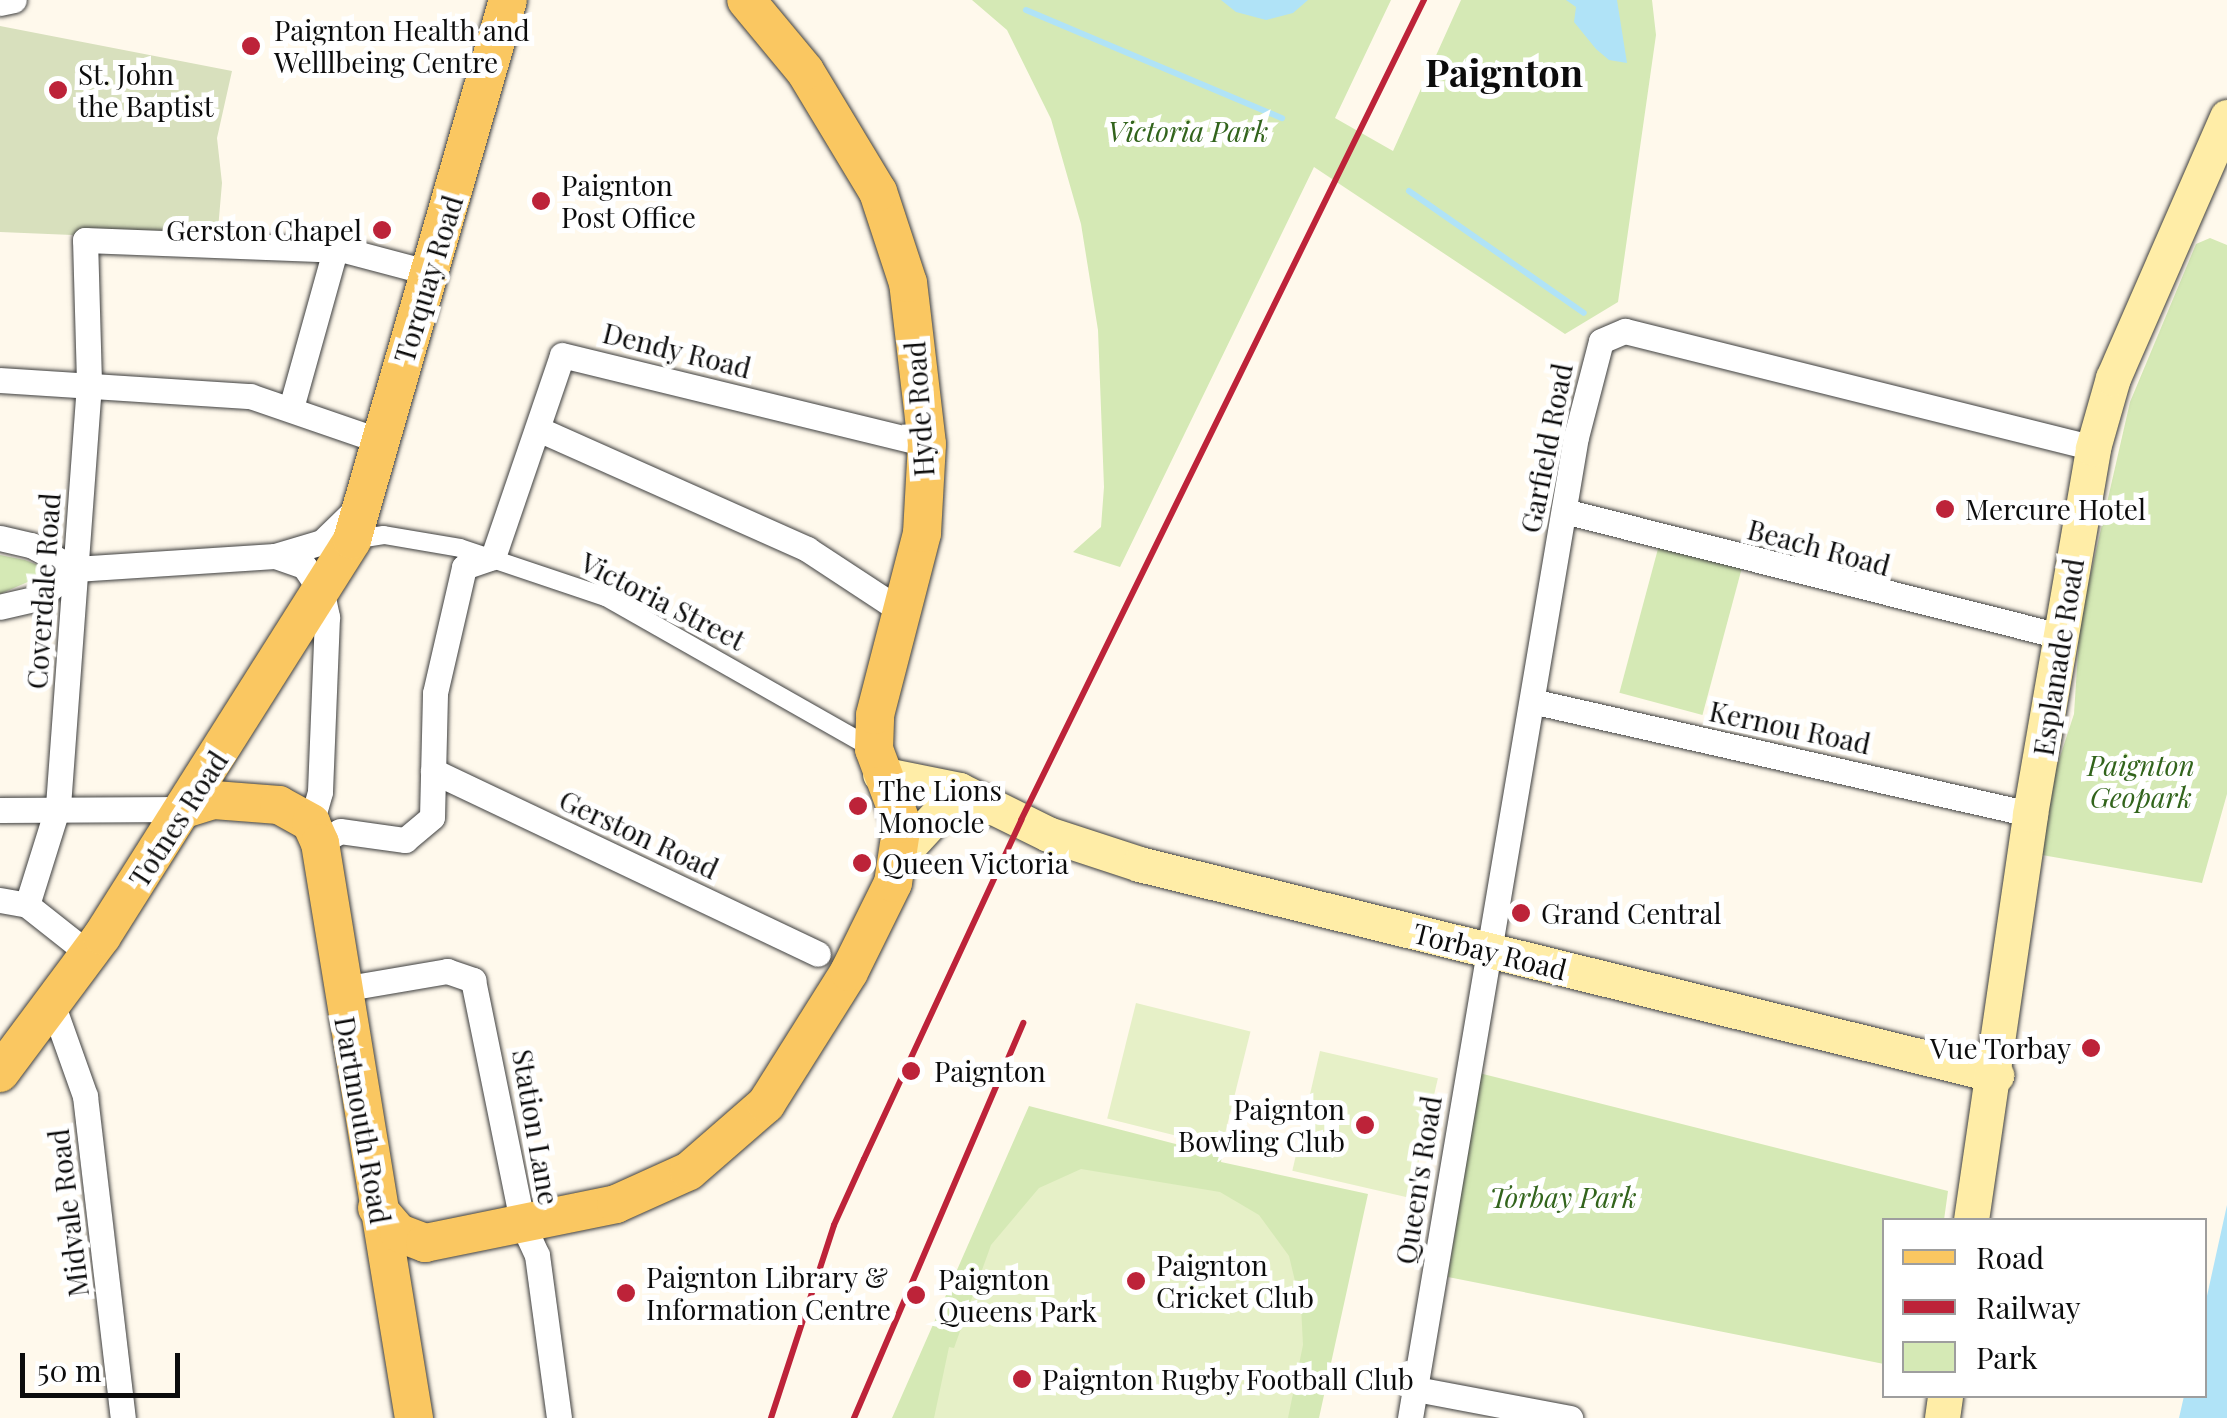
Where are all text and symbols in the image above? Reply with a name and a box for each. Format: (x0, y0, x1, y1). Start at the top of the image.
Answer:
place label: Paignton Health and Welllbeing Centre (274, 13, 530, 79)
marker: Paignton Health and Welllbeing Centre (238, 33, 264, 59)
district label: Paignton (1425, 49, 1583, 95)
place label: St. John the Baptist (78, 57, 214, 123)
marker: St. John the Baptist (47, 79, 69, 101)
park label: Victoria Park (1108, 114, 1268, 148)
place label: Paignton Post Office (561, 168, 696, 234)
marker: Paignton Post Office (530, 190, 552, 212)
street label: Torquay Road (386, 191, 470, 367)
place label: Gerston Chapel (166, 213, 362, 247)
marker: Gerston Chapel (371, 219, 393, 241)
street label: Dendy Road (599, 315, 755, 385)
street label: Hyde Road (898, 340, 940, 478)
street label: Garfield Road (1513, 360, 1579, 536)
street label: Coverdale Road (19, 492, 67, 690)
place label: Mercure Hotel (1965, 492, 2146, 526)
marker: Mercure Hotel (1934, 498, 1956, 520)
street label: Beach Road (1744, 512, 1894, 582)
street label: Victoria Street (575, 545, 751, 657)
street label: Esplanade Road (2026, 556, 2090, 758)
street label: Kernou Road (1706, 694, 1874, 760)
street label: Totnes Road (122, 745, 234, 893)
park label: Paignton Geopark (2087, 748, 2195, 814)
place label: The Lions Monocle (878, 773, 1002, 839)
street label: Gerston Road (554, 783, 724, 885)
marker: The Lions Monocle (847, 795, 869, 817)
place label: Queen Victoria (882, 846, 1070, 880)
marker: Queen Victoria (851, 852, 873, 874)
place label: Grand Central (1541, 896, 1722, 930)
marker: Grand Central (1510, 902, 1532, 924)
street label: Torbay Road (1409, 916, 1571, 986)
street label: Dartmouth Road (328, 1014, 398, 1226)
place label: Vue Torbay (1929, 1031, 2071, 1065)
marker: Vue Torbay (2080, 1037, 2102, 1059)
street label: Station Lane (506, 1047, 566, 1207)
place label: Paignton (934, 1054, 1046, 1088)
marker: Paignton (898, 1058, 924, 1084)
place label: Paignton Bowling Club (1178, 1092, 1345, 1158)
street label: Queen's Road (1388, 1093, 1448, 1267)
marker: Paignton Bowling Club (1354, 1114, 1376, 1136)
street label: Midvale Road (41, 1127, 95, 1299)
park label: Torbay Park (1489, 1180, 1637, 1214)
legend (1882, 1218, 2207, 1398)
text: Road (1976, 1237, 2044, 1277)
place label: Paignton Cricket Club (1156, 1248, 1315, 1314)
place label: Paignton Library & Information Centre (646, 1260, 891, 1326)
place label: Paignton Queens Park (938, 1262, 1097, 1328)
marker: Paignton Cricket Club (1125, 1270, 1147, 1292)
marker: Paignton Library & Information Centre (615, 1282, 637, 1304)
marker: Paignton Queens Park (903, 1282, 929, 1308)
text: Railway (1976, 1287, 2081, 1327)
scale bar (25, 1333, 185, 1395)
text: Park (1976, 1337, 2038, 1377)
text: 50 m (37, 1350, 102, 1390)
place label: Paignton Rugby Football Club (1042, 1362, 1414, 1396)
marker: Paignton Rugby Football Club (1011, 1368, 1033, 1390)

